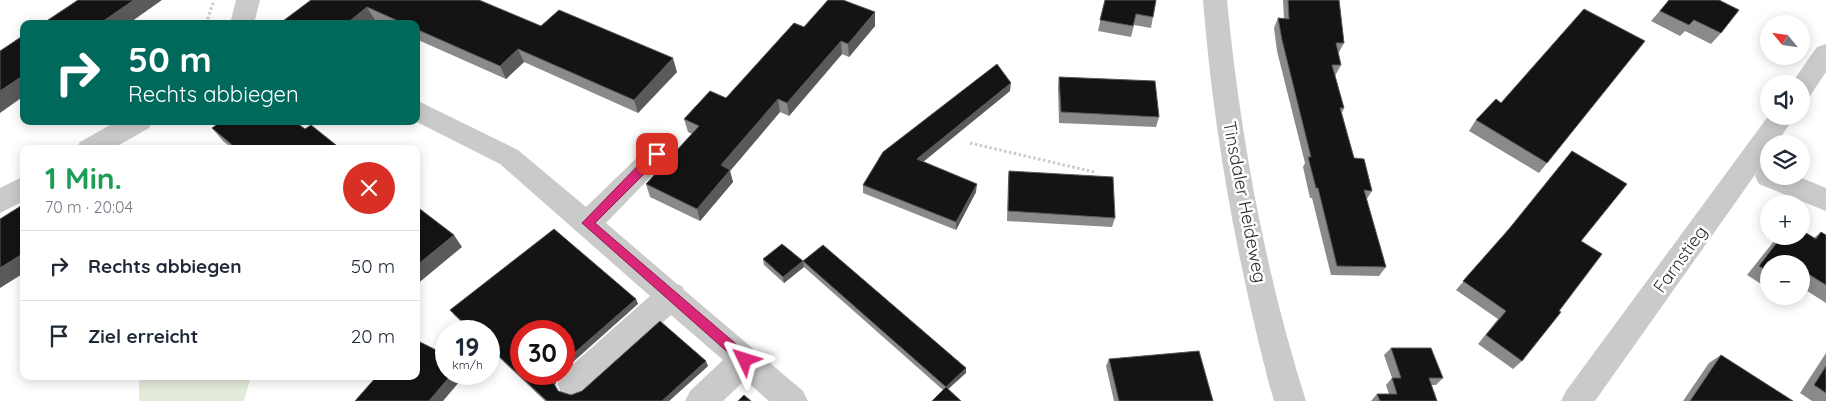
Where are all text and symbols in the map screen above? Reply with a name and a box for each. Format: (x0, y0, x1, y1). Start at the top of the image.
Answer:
north arrow (1760, 15, 1810, 65)
map controls (1760, 15, 1810, 305)
text: 50 m (128, 37, 212, 81)
icon: right (45, 40, 110, 105)
button: sound (1760, 75, 1810, 125)
text: Rechts abbiegen (128, 80, 299, 108)
street label: Tinsdaler Heideweg (1218, 119, 1272, 285)
pin (636, 133, 678, 175)
button: layers (1760, 135, 1810, 185)
icon: arrive (643, 140, 671, 168)
text: 1 Min. (45, 159, 122, 197)
button: close (343, 162, 395, 214)
button: + (1760, 195, 1810, 245)
text: 70 m · 20:04 (45, 197, 133, 217)
street label: Farnstieg (1648, 221, 1712, 297)
icon: right (45, 252, 73, 280)
text: Rechts abbiegen (88, 254, 241, 278)
text: 50 m (351, 254, 395, 278)
button: − (1760, 255, 1810, 305)
speed limit sign: 30 (510, 320, 575, 385)
icon: arrive (45, 322, 73, 350)
text: Ziel erreicht (88, 324, 198, 348)
text: 20 m (351, 324, 395, 348)
text: 19 (456, 331, 479, 362)
position arrow (718, 333, 770, 385)
text: km/h (452, 357, 483, 372)

